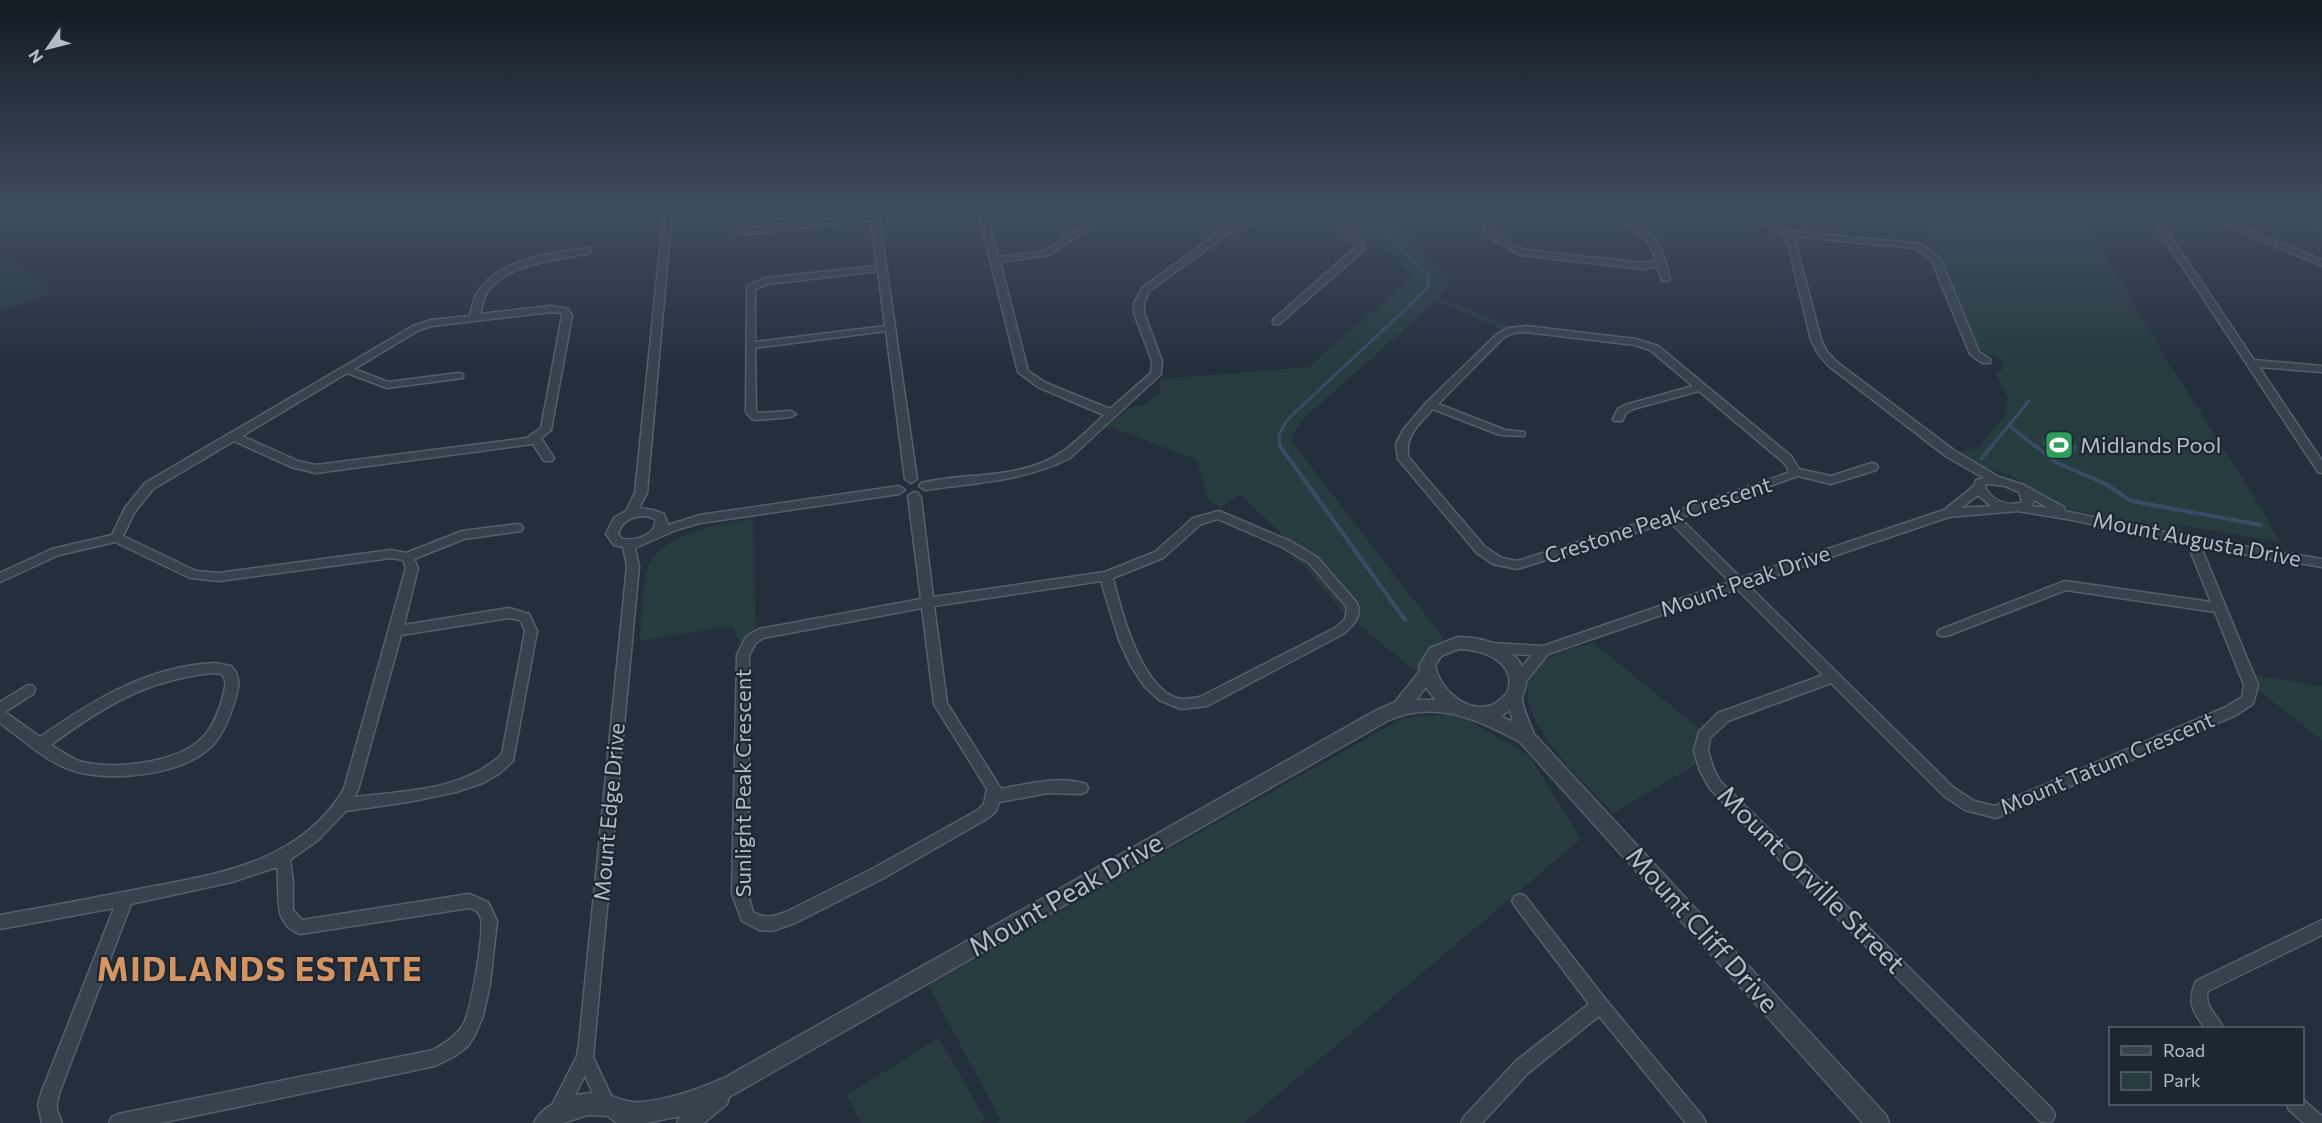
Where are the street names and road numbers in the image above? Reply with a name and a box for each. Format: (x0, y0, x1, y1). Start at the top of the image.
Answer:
street label: Crestone Peak Crescent (1541, 470, 1775, 569)
street label: Mount Augusta Drive (2091, 505, 2304, 572)
street label: Mount Peak Drive (1656, 539, 1833, 622)
street label: Sunlight Peak Crescent (729, 669, 756, 897)
street label: Mount Tatum Crescent (1996, 705, 2218, 820)
street label: Mount Edge Drive (587, 722, 630, 902)
street label: Mount Orville Street (1711, 778, 1913, 980)
street label: Mount Peak Drive (962, 825, 1168, 963)
street label: Mount Cliff Drive (1620, 839, 1786, 1019)

